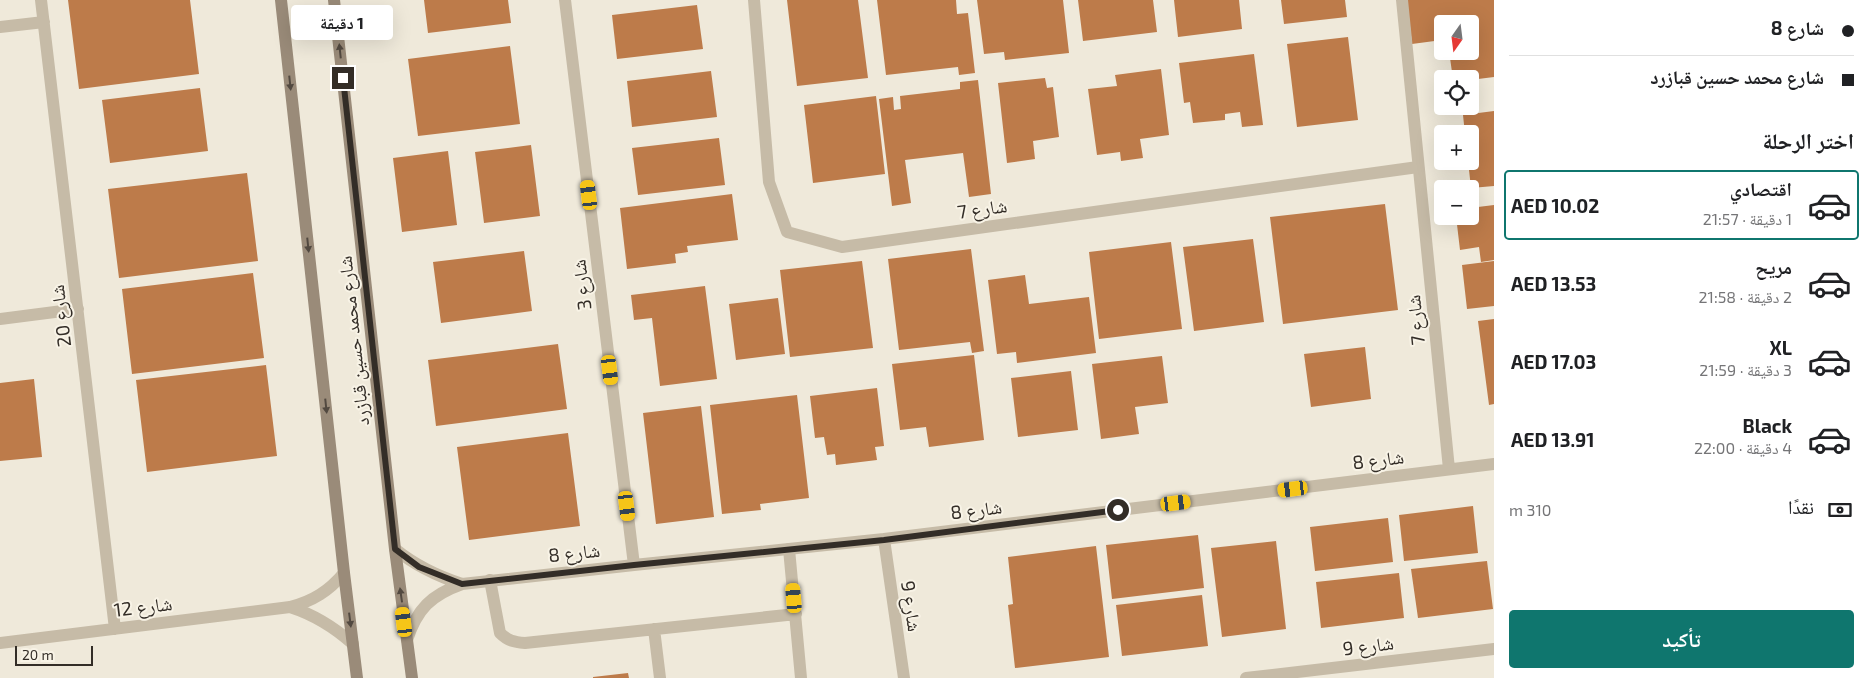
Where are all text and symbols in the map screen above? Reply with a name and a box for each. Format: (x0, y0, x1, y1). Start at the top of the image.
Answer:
callout: 1 دقيقة (292, 5, 394, 40)
text: 1 دقيقة (320, 13, 364, 32)
north arrow (1434, 15, 1479, 60)
map controls (1434, 15, 1479, 225)
text: شارع 8 (1771, 16, 1824, 39)
one-way arrow (336, 43, 344, 59)
text: شارع محمد حسين قبازرد (1650, 65, 1824, 88)
route end (332, 67, 354, 89)
button: locate (1434, 70, 1479, 115)
one-way arrow (286, 76, 294, 92)
button: + (1434, 125, 1479, 170)
text: اختر الرحلة (1762, 127, 1854, 153)
text: اقتصادي (1730, 177, 1792, 200)
car (579, 179, 598, 211)
button: − (1434, 180, 1479, 225)
icon: car (1807, 183, 1852, 228)
street label: شارع 7 (956, 193, 1009, 224)
text: AED 10.02 (1511, 194, 1599, 217)
text: 1 دقيقة · 21:57 (1703, 209, 1792, 228)
one-way arrow (304, 237, 312, 253)
street label: شارع محمد حسين قبازرد (333, 255, 374, 427)
text: مريح (1755, 255, 1792, 278)
street label: شارع 3 (566, 258, 597, 312)
icon: car (1807, 261, 1852, 306)
text: AED 13.53 (1511, 272, 1596, 295)
street label: شارع 20 (45, 283, 76, 348)
text: 2 دقيقة · 21:58 (1699, 287, 1792, 306)
street label: شارع 7 (1401, 294, 1430, 346)
text: XL (1770, 336, 1792, 359)
icon: car (1807, 339, 1852, 384)
text: AED 17.03 (1511, 350, 1596, 373)
car (600, 354, 619, 386)
text: 3 دقيقة · 21:59 (1699, 360, 1792, 379)
one-way arrow (322, 399, 330, 415)
text: Black (1742, 414, 1792, 437)
icon: car (1807, 417, 1852, 462)
text: AED 13.91 (1511, 428, 1595, 451)
text: 4 دقيقة · 22:00 (1694, 438, 1792, 457)
street label: شارع 8 (1351, 444, 1405, 475)
car (1277, 480, 1308, 498)
car (617, 490, 636, 522)
street label: شارع 8 (949, 494, 1003, 525)
car (1160, 494, 1191, 512)
text: نقدًا (1788, 495, 1814, 518)
icon: cash (1826, 496, 1854, 524)
route start (1107, 499, 1129, 521)
text: 310 m (1509, 500, 1552, 519)
street label: شارع 8 (547, 538, 601, 567)
street label: شارع 9 (896, 579, 927, 633)
car (785, 582, 802, 614)
one-way arrow (397, 587, 405, 603)
street label: شارع 12 (113, 591, 174, 622)
car (394, 606, 413, 638)
button: تأكيد (1509, 610, 1854, 668)
one-way arrow (346, 612, 354, 628)
street label: شارع 9 (1341, 630, 1395, 661)
scale bar (15, 643, 92, 666)
text: 20 m (22, 646, 54, 663)

